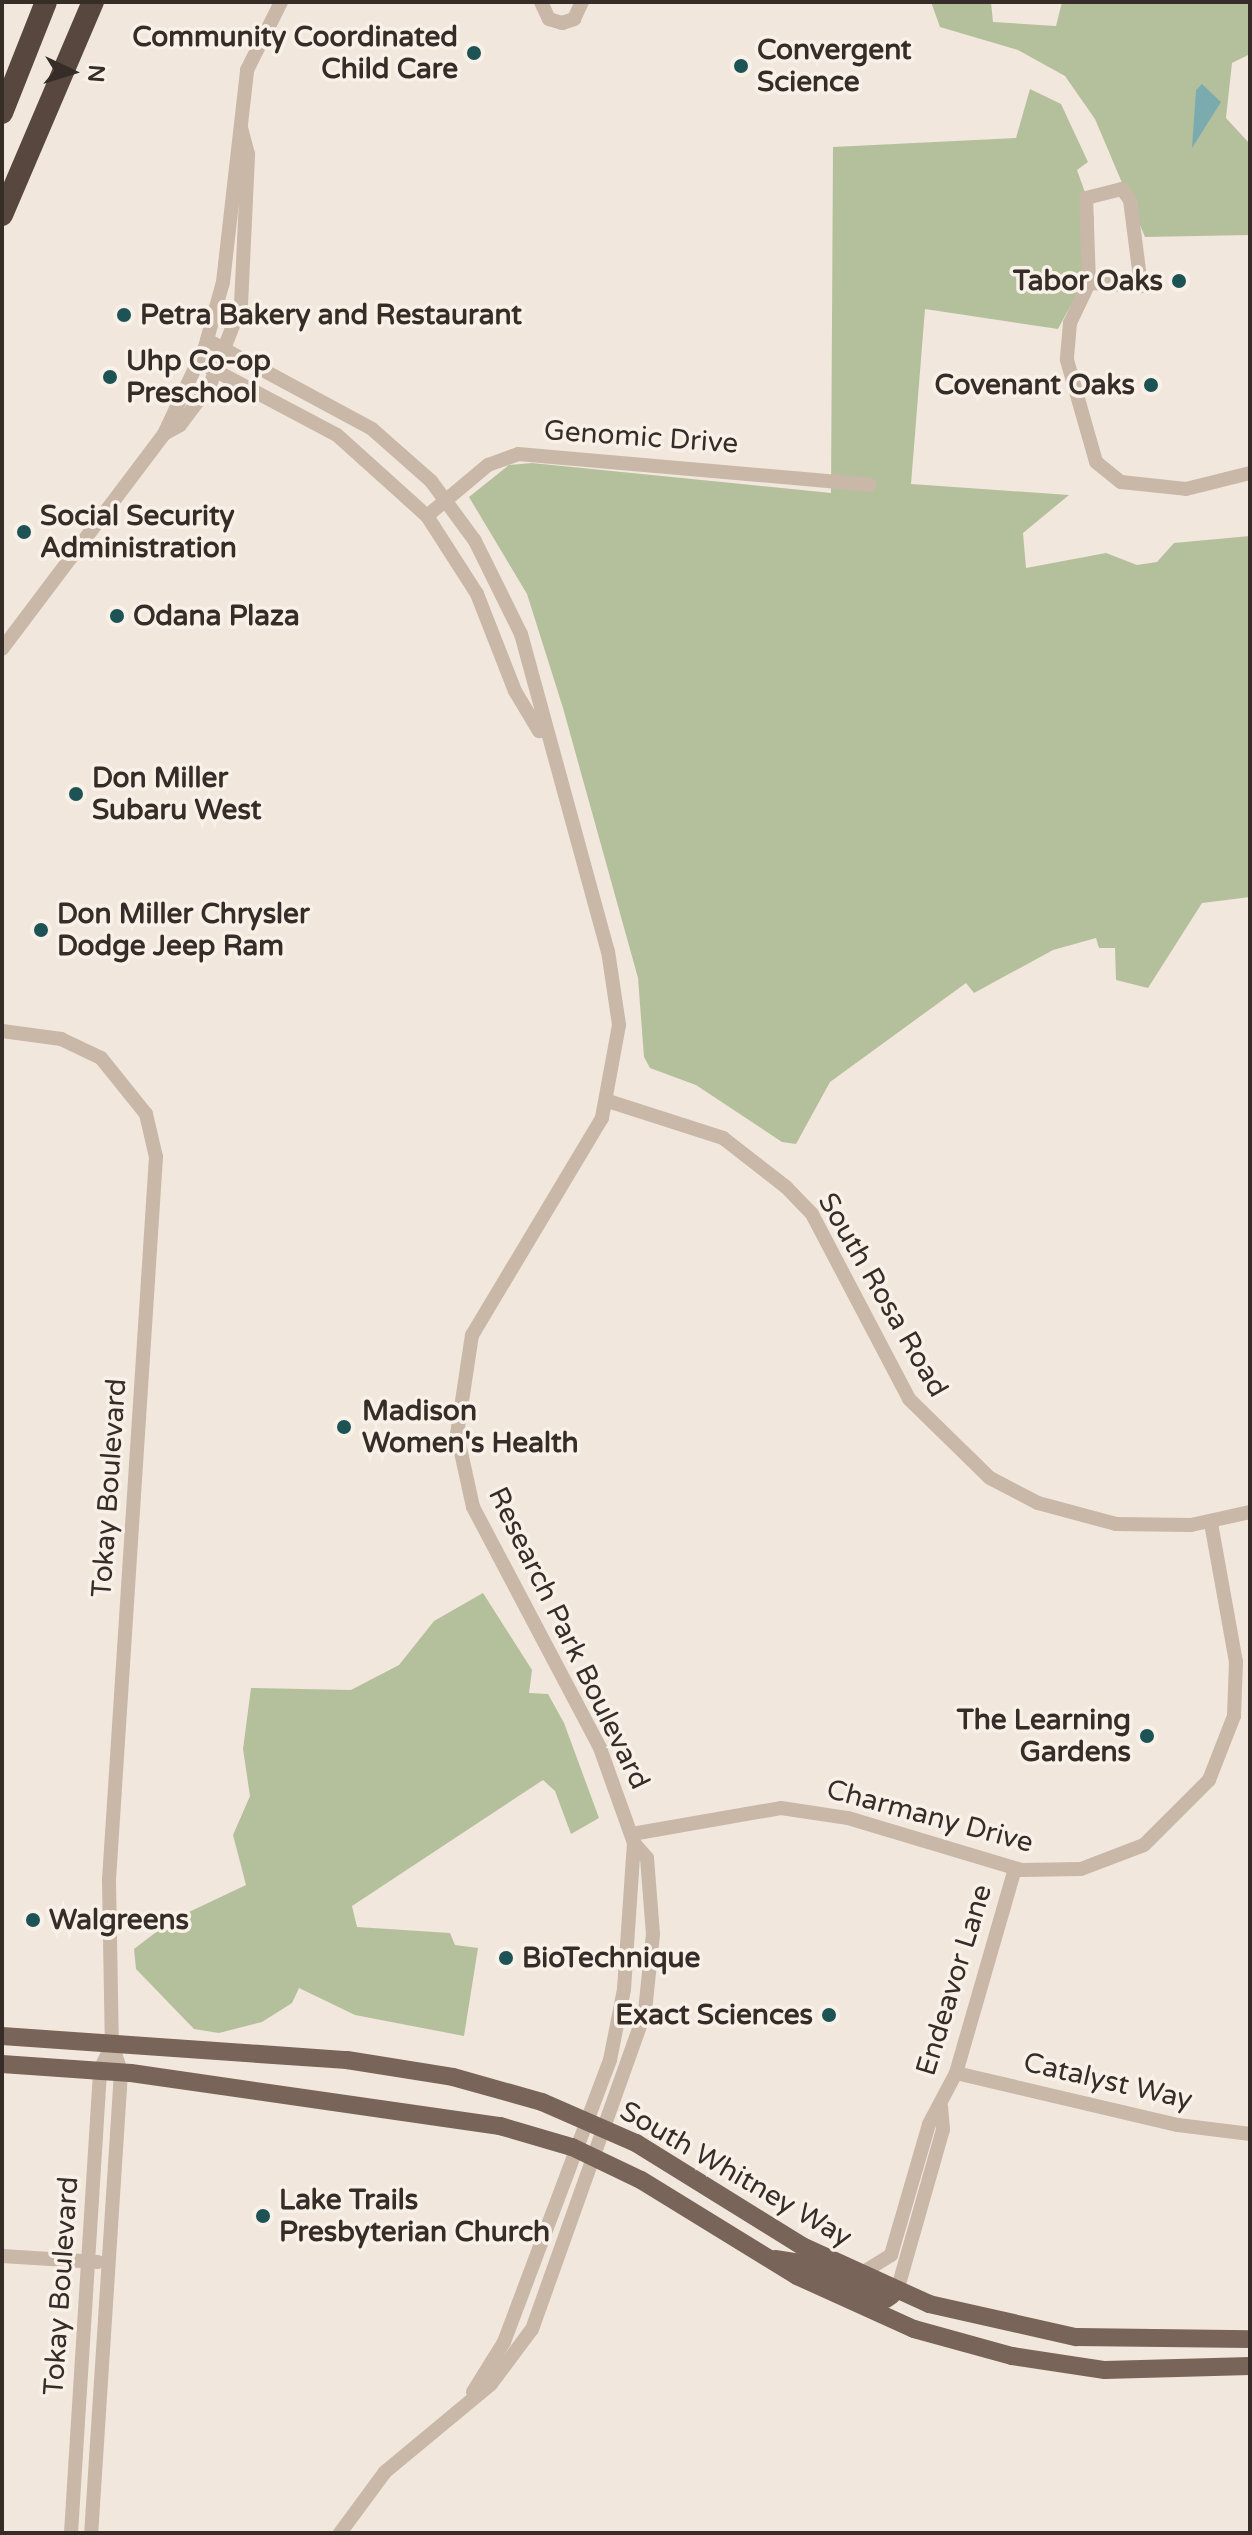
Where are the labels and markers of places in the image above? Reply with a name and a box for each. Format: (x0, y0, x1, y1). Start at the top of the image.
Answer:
place label: Community Coordinated Child Care (132, 20, 458, 86)
place label: Convergent Science (757, 33, 912, 99)
marker: Community Coordinated Child Care (465, 44, 483, 62)
marker: Convergent Science (732, 57, 750, 75)
place label: Tabor Oaks (1013, 264, 1163, 298)
marker: Tabor Oaks (1170, 272, 1188, 290)
place label: Petra Bakery and Restaurant (140, 298, 522, 332)
marker: Petra Bakery and Restaurant (115, 306, 133, 324)
place label: Uhp Co-op Preschool (126, 344, 271, 410)
marker: Uhp Co-op Preschool (101, 368, 119, 386)
place label: Covenant Oaks (934, 368, 1135, 402)
marker: Covenant Oaks (1142, 376, 1160, 394)
place label: Social Security Administration (40, 499, 237, 565)
marker: Social Security Administration (15, 523, 33, 541)
place label: Odana Plaza (133, 599, 300, 633)
marker: Odana Plaza (108, 607, 126, 625)
place label: Don Miller Subaru West (92, 761, 261, 827)
marker: Don Miller Subaru West (67, 785, 85, 803)
place label: Don Miller Chrysler Dodge Jeep Ram (57, 897, 310, 963)
marker: Don Miller Chrysler Dodge Jeep Ram (32, 921, 50, 939)
place label: Madison Women's Health (362, 1394, 579, 1460)
marker: Madison Women's Health (333, 1416, 355, 1438)
place label: The Learning Gardens (957, 1703, 1131, 1769)
marker: The Learning Gardens (1138, 1727, 1156, 1745)
place label: Walgreens (49, 1903, 189, 1937)
marker: Walgreens (24, 1911, 42, 1929)
place label: BioTechnique (522, 1941, 700, 1975)
marker: BioTechnique (497, 1949, 515, 1967)
place label: Exact Sciences (615, 1998, 813, 2032)
marker: Exact Sciences (820, 2006, 838, 2024)
place label: Lake Trails Presbyterian Church (279, 2183, 550, 2249)
marker: Lake Trails Presbyterian Church (254, 2207, 272, 2225)

